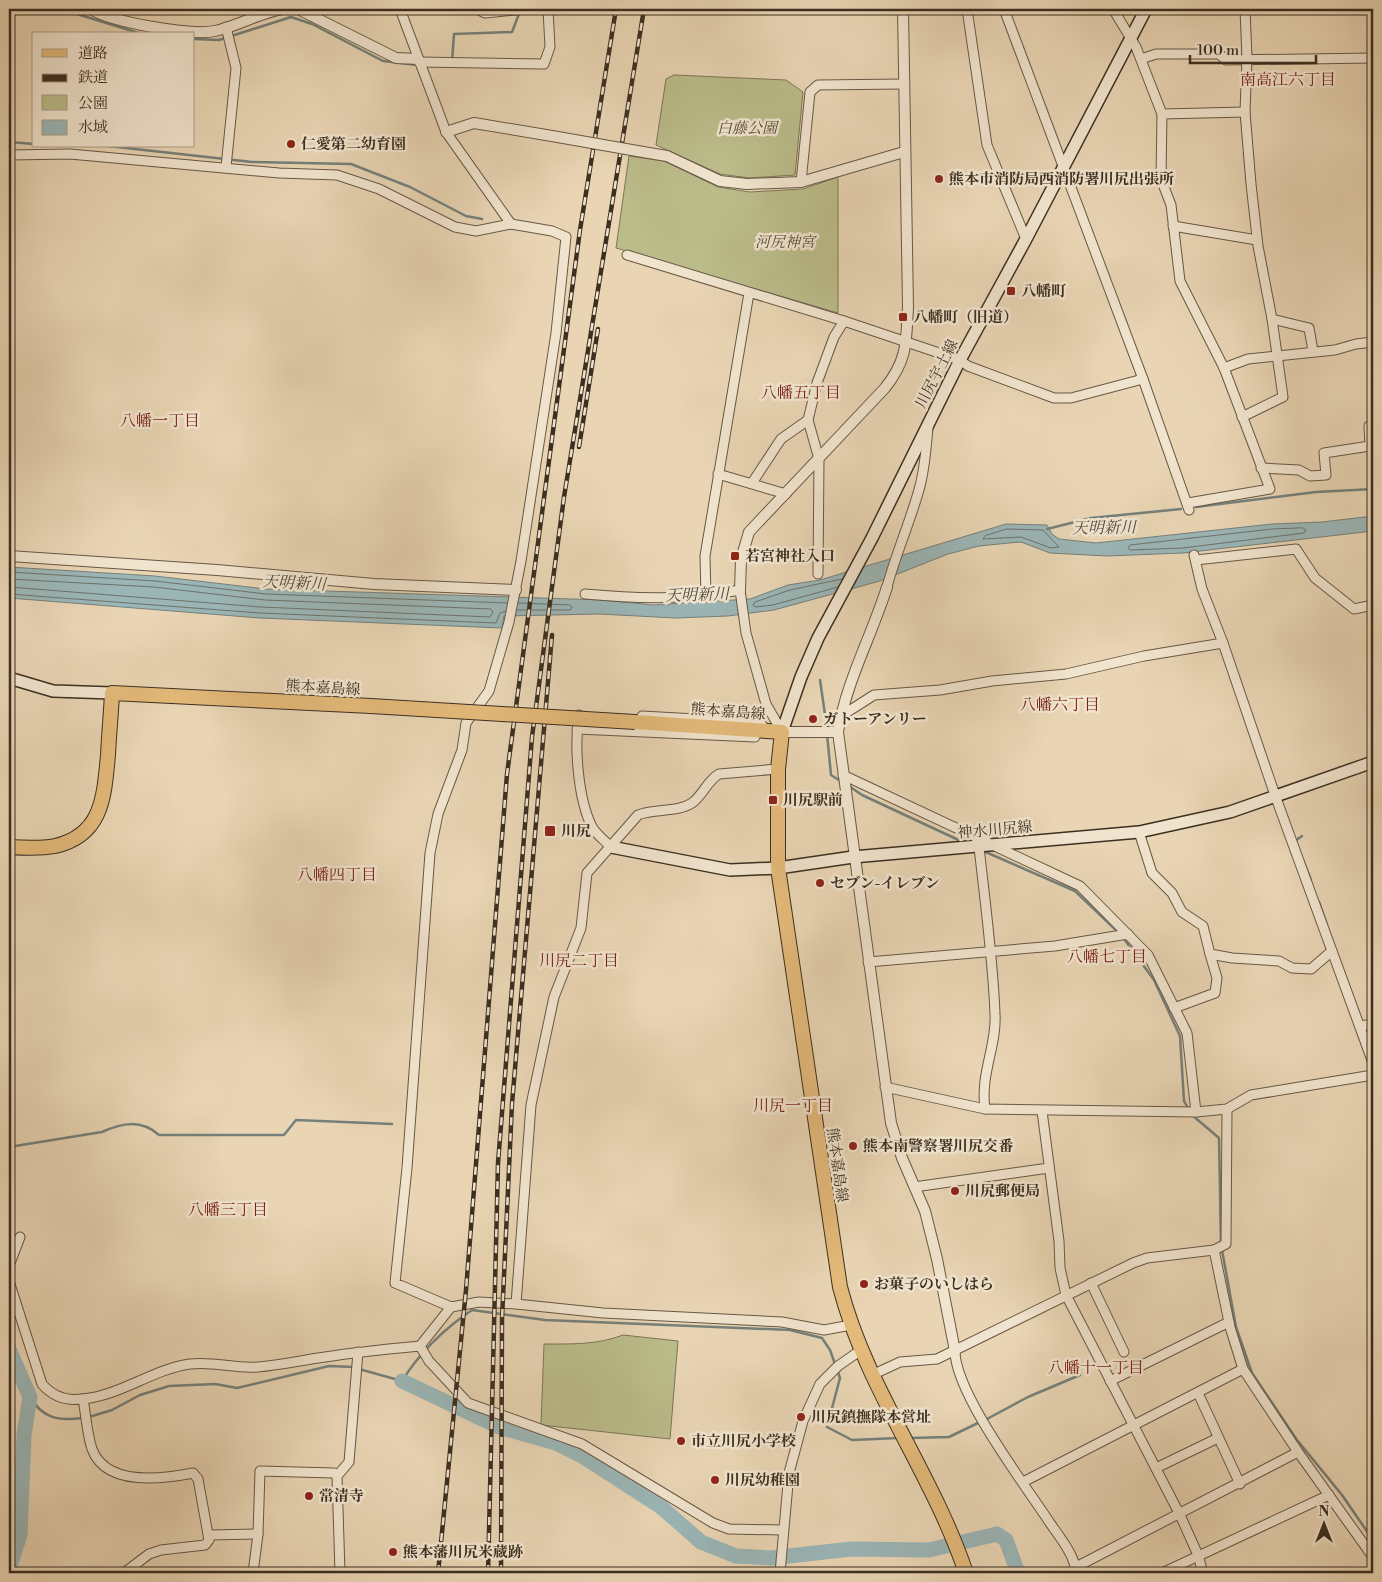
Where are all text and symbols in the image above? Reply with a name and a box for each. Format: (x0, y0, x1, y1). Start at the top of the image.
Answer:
legend (32, 32, 195, 148)
scale bar (1190, 32, 1316, 64)
text: 100 m (1197, 41, 1239, 60)
text: 道路 (78, 44, 108, 63)
text: 鉄道 (78, 68, 108, 87)
district label: 南高江六丁目 (1240, 70, 1336, 90)
text: 公園 (78, 94, 108, 113)
text: 水域 (78, 118, 108, 137)
park label: 白藤公園 (717, 119, 780, 138)
place label: 仁愛第二幼育園 (301, 135, 406, 154)
marker: 仁愛第二幼育園 (285, 138, 297, 150)
place label: 熊本市消防局西消防署川尻出張所 (949, 170, 1174, 189)
marker: 熊本市消防局西消防署川尻出張所 (933, 173, 945, 185)
park label: 河尻神宮 (755, 233, 817, 252)
place label: 八幡町 (1021, 282, 1066, 301)
marker: 八幡町 (1005, 285, 1017, 297)
place label: 八幡町（旧道） (913, 308, 1018, 327)
marker: 八幡町（旧道） (897, 311, 909, 323)
street label: 川尻宇土線 (912, 336, 962, 412)
district label: 八幡五丁目 (761, 383, 841, 403)
district label: 八幡一丁目 (120, 411, 200, 431)
water label: 天明新川 (1072, 517, 1138, 539)
place label: 若宮神社入口 (745, 547, 835, 566)
marker: 若宮神社入口 (729, 550, 741, 562)
water label: 天明新川 (262, 571, 328, 595)
water label: 天明新川 (665, 584, 731, 606)
street label: 熊本嘉島線 (285, 677, 361, 699)
district label: 八幡六丁目 (1020, 695, 1100, 715)
street label: 熊本嘉島線 (690, 700, 766, 724)
place label: ガトーアンリー (823, 710, 927, 729)
marker: ガトーアンリー (807, 713, 819, 725)
place label: 川尻駅前 (783, 791, 843, 810)
marker: 川尻駅前 (767, 794, 779, 806)
street label: 神水川尻線 (957, 817, 1033, 843)
place label: 川尻 (561, 822, 591, 841)
marker: 川尻 (543, 824, 557, 838)
district label: 八幡四丁目 (297, 865, 377, 885)
place label: セブン-イレブン (830, 874, 940, 893)
marker: セブン-イレブン (814, 877, 826, 889)
district label: 八幡七丁目 (1067, 947, 1147, 967)
district label: 川尻二丁目 (539, 951, 619, 971)
district label: 川尻一丁目 (753, 1096, 833, 1116)
street label: 熊本嘉島線 (822, 1127, 852, 1203)
place label: 熊本南警察署川尻交番 (863, 1137, 1014, 1156)
marker: 熊本南警察署川尻交番 (847, 1140, 859, 1152)
place label: 川尻郵便局 (965, 1182, 1040, 1201)
marker: 川尻郵便局 (949, 1185, 961, 1197)
district label: 八幡三丁目 (188, 1200, 268, 1220)
place label: お菓子のいしはら (874, 1275, 994, 1294)
marker: お菓子のいしはら (858, 1278, 870, 1290)
district label: 八幡十一丁目 (1048, 1358, 1144, 1378)
place label: 川尻鎮撫隊本営址 (811, 1408, 931, 1427)
marker: 川尻鎮撫隊本営址 (795, 1411, 807, 1423)
place label: 市立川尻小学校 (691, 1432, 796, 1451)
marker: 市立川尻小学校 (675, 1435, 687, 1447)
place label: 川尻幼稚園 (725, 1471, 800, 1490)
marker: 川尻幼稚園 (709, 1474, 721, 1486)
place label: 常清寺 (319, 1487, 364, 1506)
marker: 常清寺 (303, 1490, 315, 1502)
north arrow (1300, 1500, 1350, 1550)
text: N (1318, 1503, 1330, 1521)
place label: 熊本藩川尻米蔵跡 (403, 1543, 523, 1562)
marker: 熊本藩川尻米蔵跡 (387, 1546, 399, 1558)

